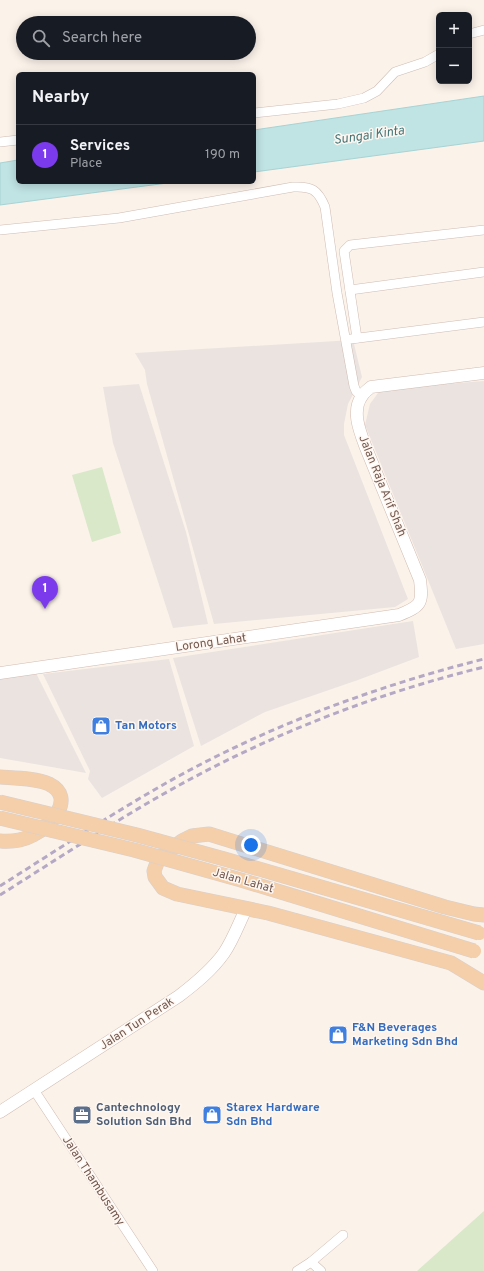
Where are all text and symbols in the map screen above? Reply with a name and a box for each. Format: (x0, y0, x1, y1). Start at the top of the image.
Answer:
map controls (436, 12, 472, 84)
button: + (436, 12, 472, 48)
search box (16, 16, 256, 60)
icon: search (30, 27, 52, 49)
text: Search here (62, 29, 142, 48)
button: − (436, 48, 472, 84)
text: Nearby (32, 87, 89, 109)
water label: Sungai Kinta (333, 123, 406, 149)
text: Services (70, 137, 130, 156)
text: 1 (42, 147, 48, 163)
text: 190 m (205, 147, 240, 163)
text: Place (70, 156, 102, 172)
street label: Jalan Raja Arif Shah (354, 433, 410, 539)
pin: 1 (32, 576, 58, 609)
street label: Lorong Lahat (175, 630, 247, 656)
shop icon: Tan Motors (90, 715, 112, 737)
place label: Tan Motors (115, 718, 177, 734)
your location (241, 835, 261, 855)
street label: Jalan Lahat (211, 865, 275, 897)
street label: Jalan Tun Perak (97, 994, 177, 1054)
place label: F&N Beverages Marketing Sdn Bhd (352, 1020, 458, 1050)
shop icon: F&N Beverages Marketing Sdn Bhd (327, 1024, 349, 1046)
place label: Cantechnology Solution Sdn Bhd (96, 1100, 192, 1130)
place label: Starex Hardware Sdn Bhd (226, 1100, 320, 1130)
office icon: Cantechnology Solution Sdn Bhd (71, 1104, 93, 1126)
shop icon: Starex Hardware Sdn Bhd (201, 1104, 223, 1126)
street label: Jalan Thambusamy (58, 1133, 128, 1229)

